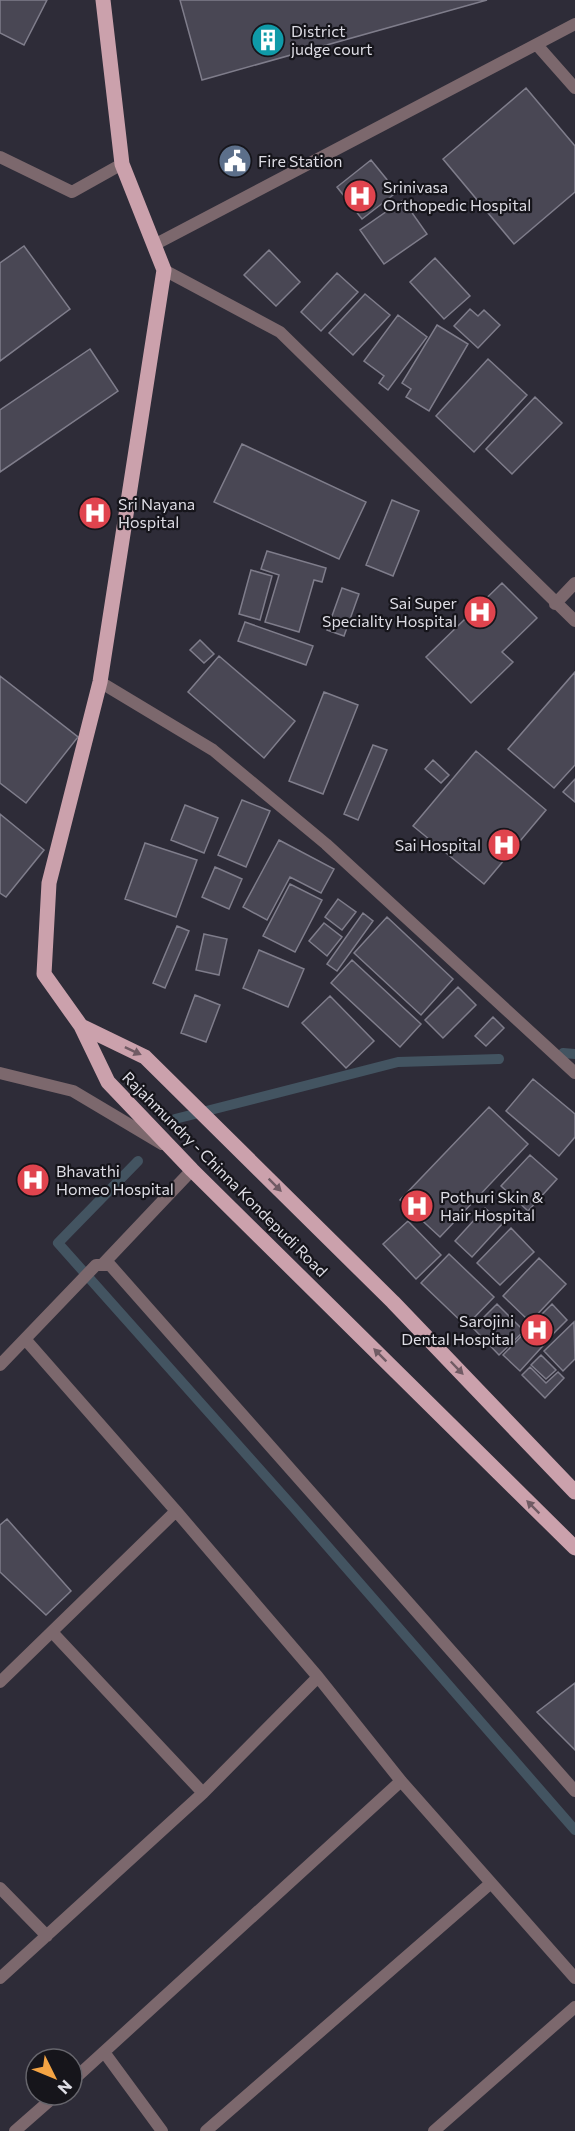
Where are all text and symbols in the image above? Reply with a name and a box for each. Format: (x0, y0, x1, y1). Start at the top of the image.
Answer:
place label: District judge court (291, 21, 373, 58)
building icon: District judge court (250, 22, 286, 58)
public building icon: Fire Station (217, 143, 253, 179)
place label: Fire Station (258, 151, 342, 170)
place label: Srinivasa Orthopedic Hospital (383, 177, 531, 214)
hospital icon: Srinivasa Orthopedic Hospital (342, 178, 378, 214)
place label: Sri Nayana Hospital (118, 494, 195, 531)
hospital icon: Sri Nayana Hospital (77, 495, 113, 531)
place label: Sai Super Speciality Hospital (322, 593, 458, 630)
hospital icon: Sai Super Speciality Hospital (462, 594, 498, 630)
hospital icon: Sai Hospital (486, 827, 522, 863)
place label: Sai Hospital (395, 835, 481, 854)
one-way arrow (125, 1047, 142, 1056)
street label: Rajahmundry - Chinna Kondepudi Road (119, 1067, 332, 1280)
place label: Bhavathi Homeo Hospital (56, 1161, 174, 1198)
hospital icon: Bhavathi Homeo Hospital (15, 1162, 51, 1198)
one-way arrow (267, 1177, 281, 1191)
place label: Pothuri Skin & Hair Hospital (440, 1187, 544, 1224)
hospital icon: Pothuri Skin & Hair Hospital (399, 1188, 435, 1224)
place label: Sarojini Dental Hospital (401, 1311, 514, 1348)
hospital icon: Sarojini Dental Hospital (519, 1312, 555, 1348)
one-way arrow (373, 1349, 387, 1363)
one-way arrow (449, 1360, 463, 1374)
one-way arrow (527, 1500, 541, 1514)
north arrow (24, 2047, 84, 2107)
text: N (54, 2077, 76, 2098)

